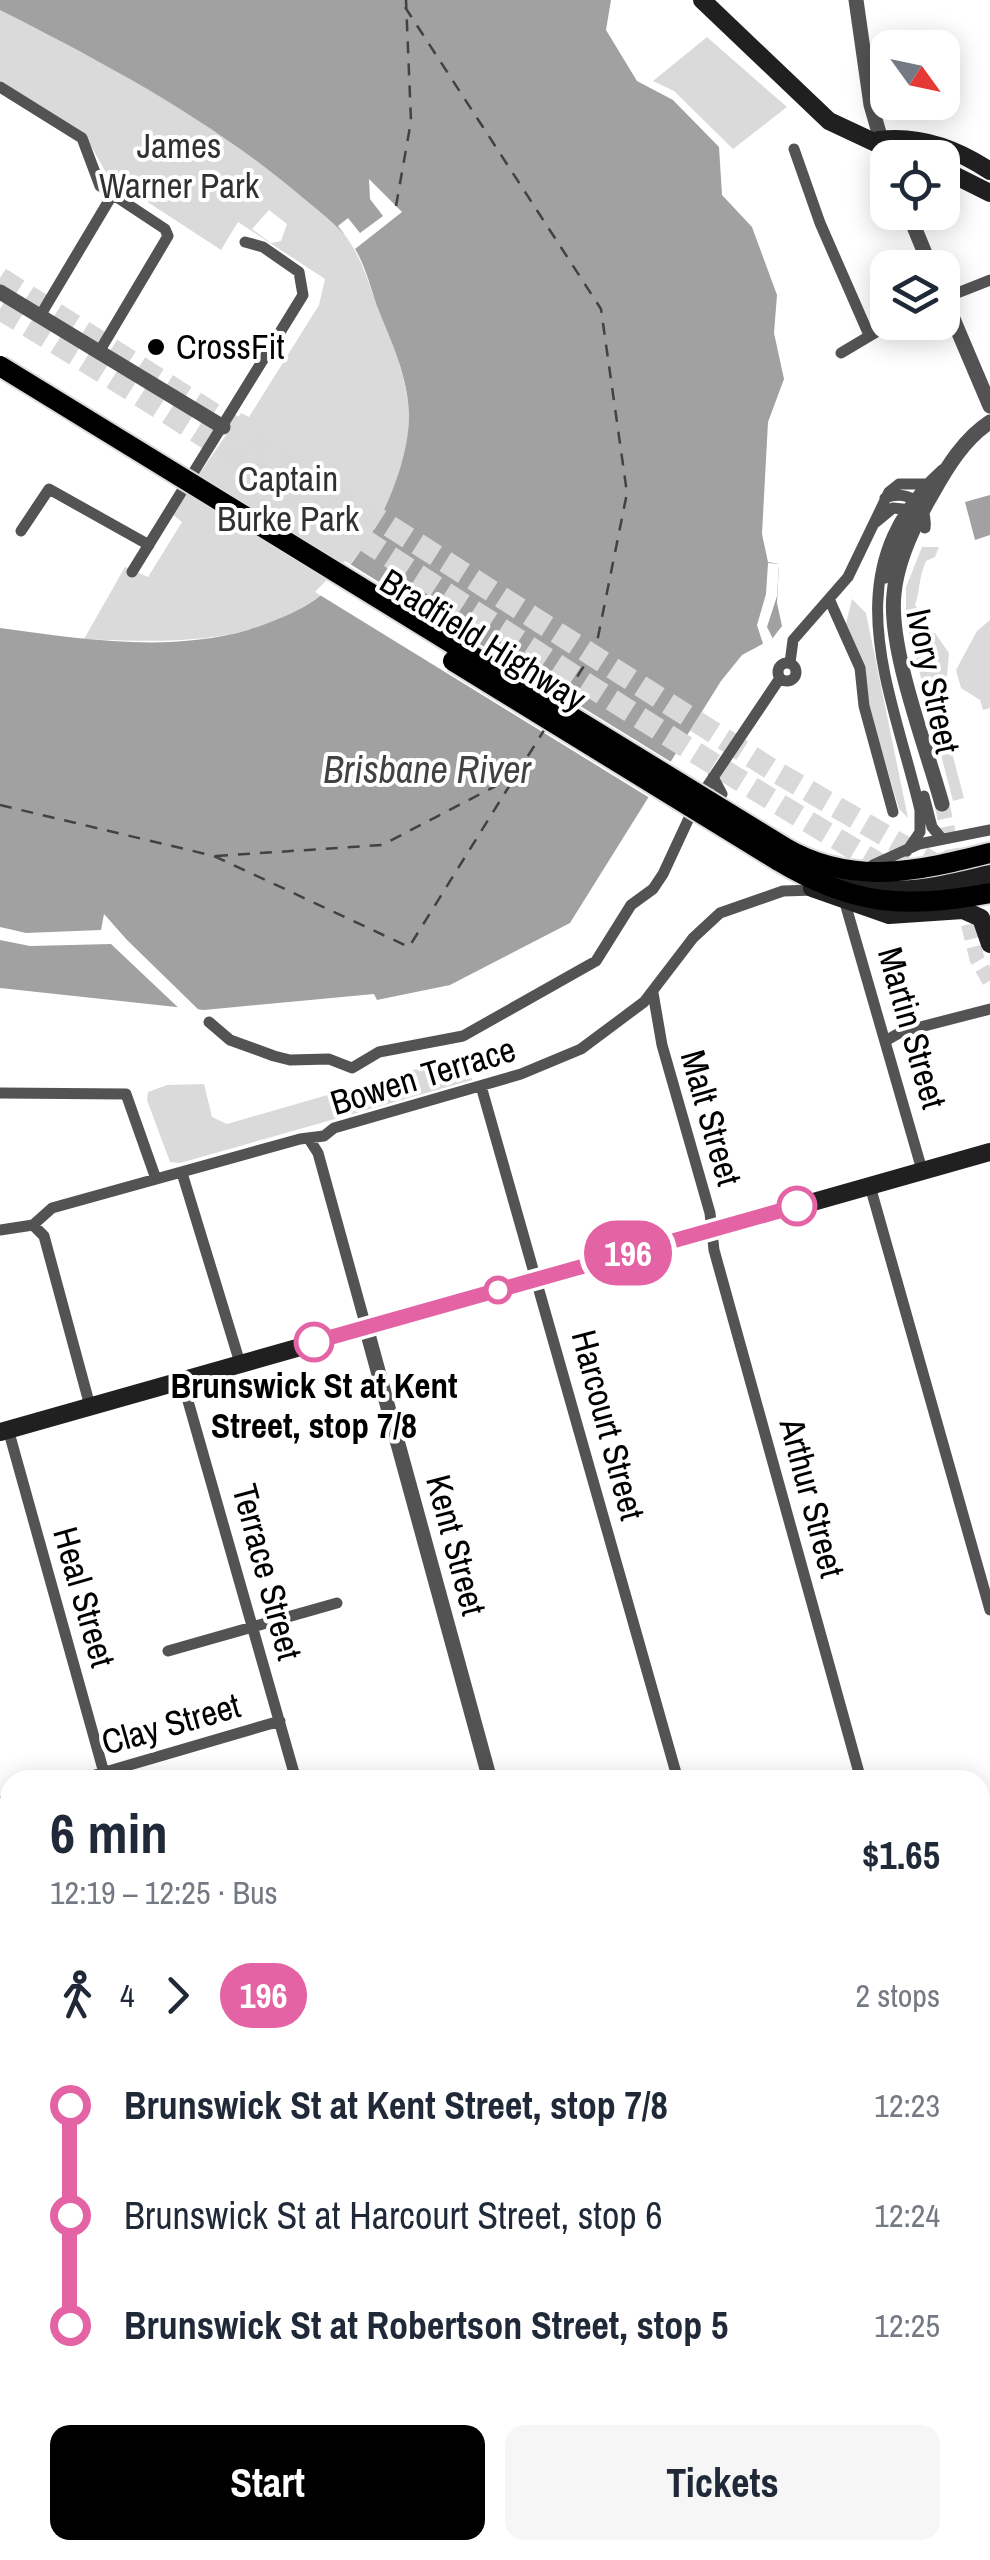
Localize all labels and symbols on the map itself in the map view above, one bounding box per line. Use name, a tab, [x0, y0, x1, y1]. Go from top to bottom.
north arrow	[870, 30, 960, 120]
park label: James Warner Park	[99, 122, 260, 209]
place label: CrossFit	[176, 323, 284, 370]
marker: CrossFit	[145, 336, 167, 358]
park label: Captain Burke Park	[217, 455, 360, 542]
street label: Bradfield Highway	[371, 558, 596, 722]
street label: Ivory Street	[895, 604, 972, 758]
water label: Brisbane River	[323, 744, 533, 795]
street label: Martin Street	[867, 942, 958, 1114]
street label: Bowen Terrace	[325, 1025, 521, 1126]
street label: Malt Street	[670, 1045, 753, 1191]
unlabelled marker	[778, 1187, 816, 1225]
line badge: 196	[570, 1220, 686, 1286]
unlabelled marker	[485, 1277, 511, 1303]
marker: Brunswick St at Kent Street, stop 7/8	[295, 1323, 333, 1361]
street label: Harcourt Street	[561, 1325, 656, 1525]
place label: Brunswick St at Kent Street, stop 7/8	[170, 1362, 458, 1449]
street label: Arthur Street	[768, 1412, 856, 1583]
street label: Kent Street	[415, 1469, 498, 1620]
street label: Terrace Street	[221, 1479, 314, 1665]
street label: Heal Street	[42, 1521, 127, 1672]
street label: Clay Street	[96, 1681, 246, 1766]

